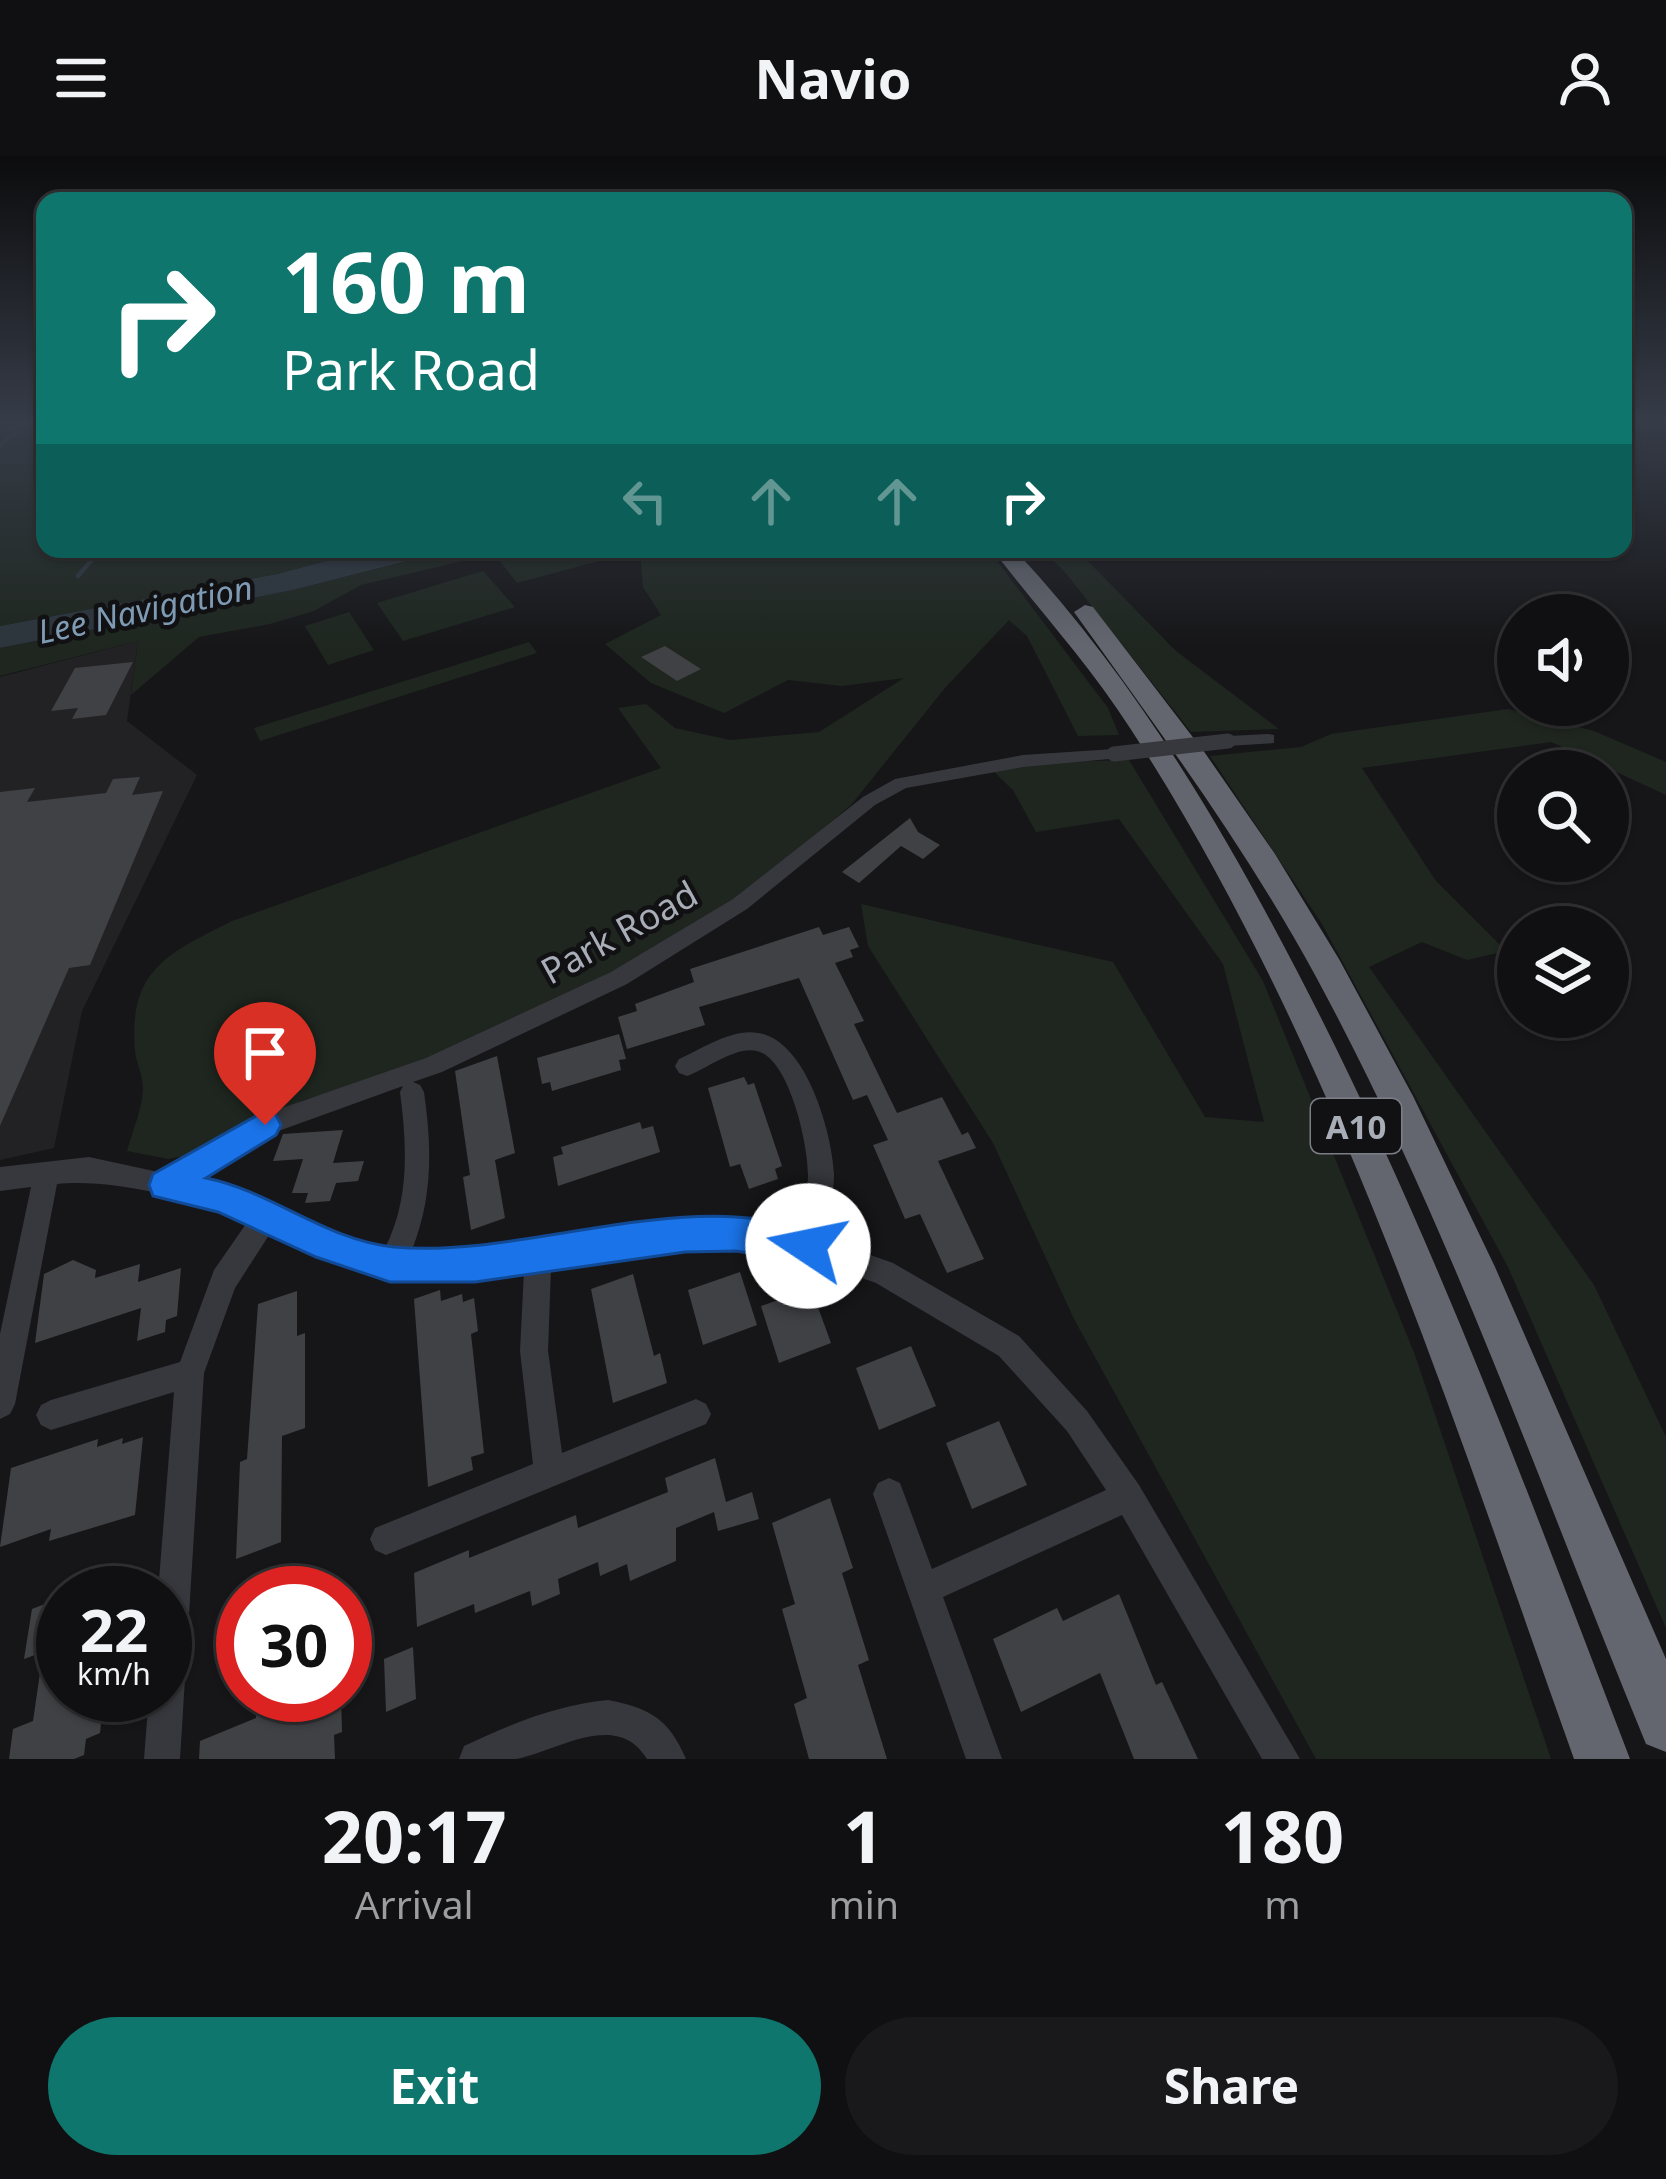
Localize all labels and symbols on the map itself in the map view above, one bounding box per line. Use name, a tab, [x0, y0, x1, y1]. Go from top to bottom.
water label: Lee Navigation	[34, 564, 256, 654]
street label: Park Road	[532, 869, 706, 995]
pin	[214, 1002, 316, 1125]
road number: A10	[1311, 1099, 1401, 1153]
position arrow	[745, 1183, 871, 1309]
speed limit sign: 30	[216, 1566, 372, 1722]

